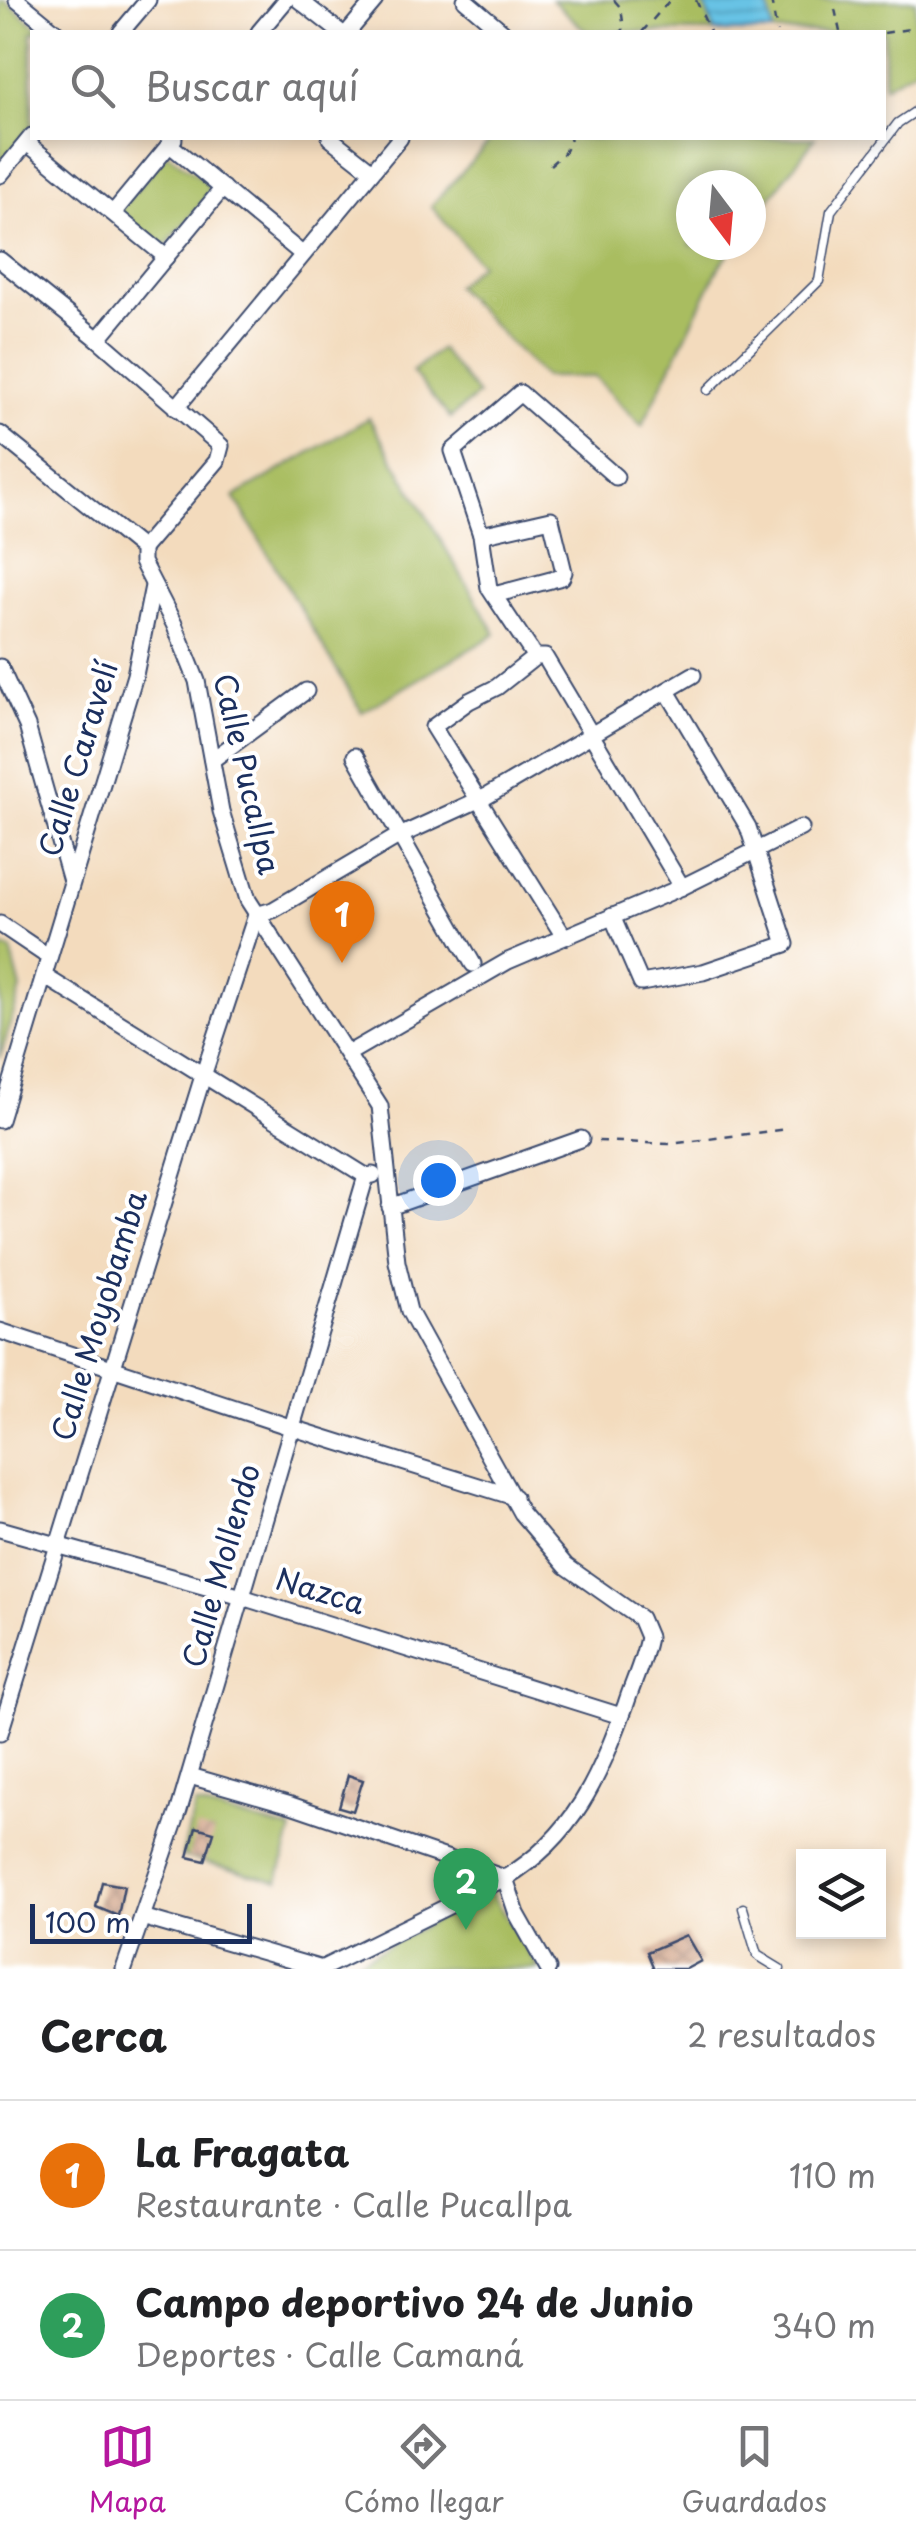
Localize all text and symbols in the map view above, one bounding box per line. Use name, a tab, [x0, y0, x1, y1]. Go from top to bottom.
search box	[30, 30, 886, 140]
text: Buscar aquí	[145, 57, 359, 114]
icon: search	[65, 58, 120, 113]
north arrow	[676, 170, 766, 260]
street label: Calle Caravelí	[25, 654, 128, 862]
street label: Calle Pucallpa	[203, 669, 294, 879]
pin: 1	[310, 880, 374, 963]
your location	[413, 1155, 464, 1206]
street label: Calle Moyobamba	[38, 1184, 157, 1446]
street label: Calle Mollendo	[169, 1458, 270, 1673]
street label: Nazca	[271, 1555, 371, 1625]
pin: 2	[434, 1848, 498, 1930]
map controls	[796, 1849, 886, 1939]
button: layers	[796, 1849, 886, 1939]
scale bar	[30, 1899, 252, 1944]
text: 100 m	[45, 1900, 131, 1943]
text: Cerca	[40, 2003, 167, 2066]
text: 2 resultados	[687, 2010, 876, 2058]
text: La Fragata	[135, 2123, 349, 2180]
text: 1	[65, 2151, 80, 2199]
text: 110 m	[789, 2151, 876, 2199]
text: Restaurante · Calle Pucallpa	[135, 2180, 572, 2228]
text: Campo deportivo 24 de Junio	[135, 2273, 693, 2330]
text: 2	[61, 2301, 84, 2349]
text: 340 m	[771, 2301, 876, 2349]
text: Deportes · Calle Camaná	[135, 2330, 523, 2378]
tab: Mapa	[89, 2419, 166, 2522]
tab: Cómo llegar	[344, 2419, 504, 2522]
tab: Guardados	[681, 2419, 827, 2522]

